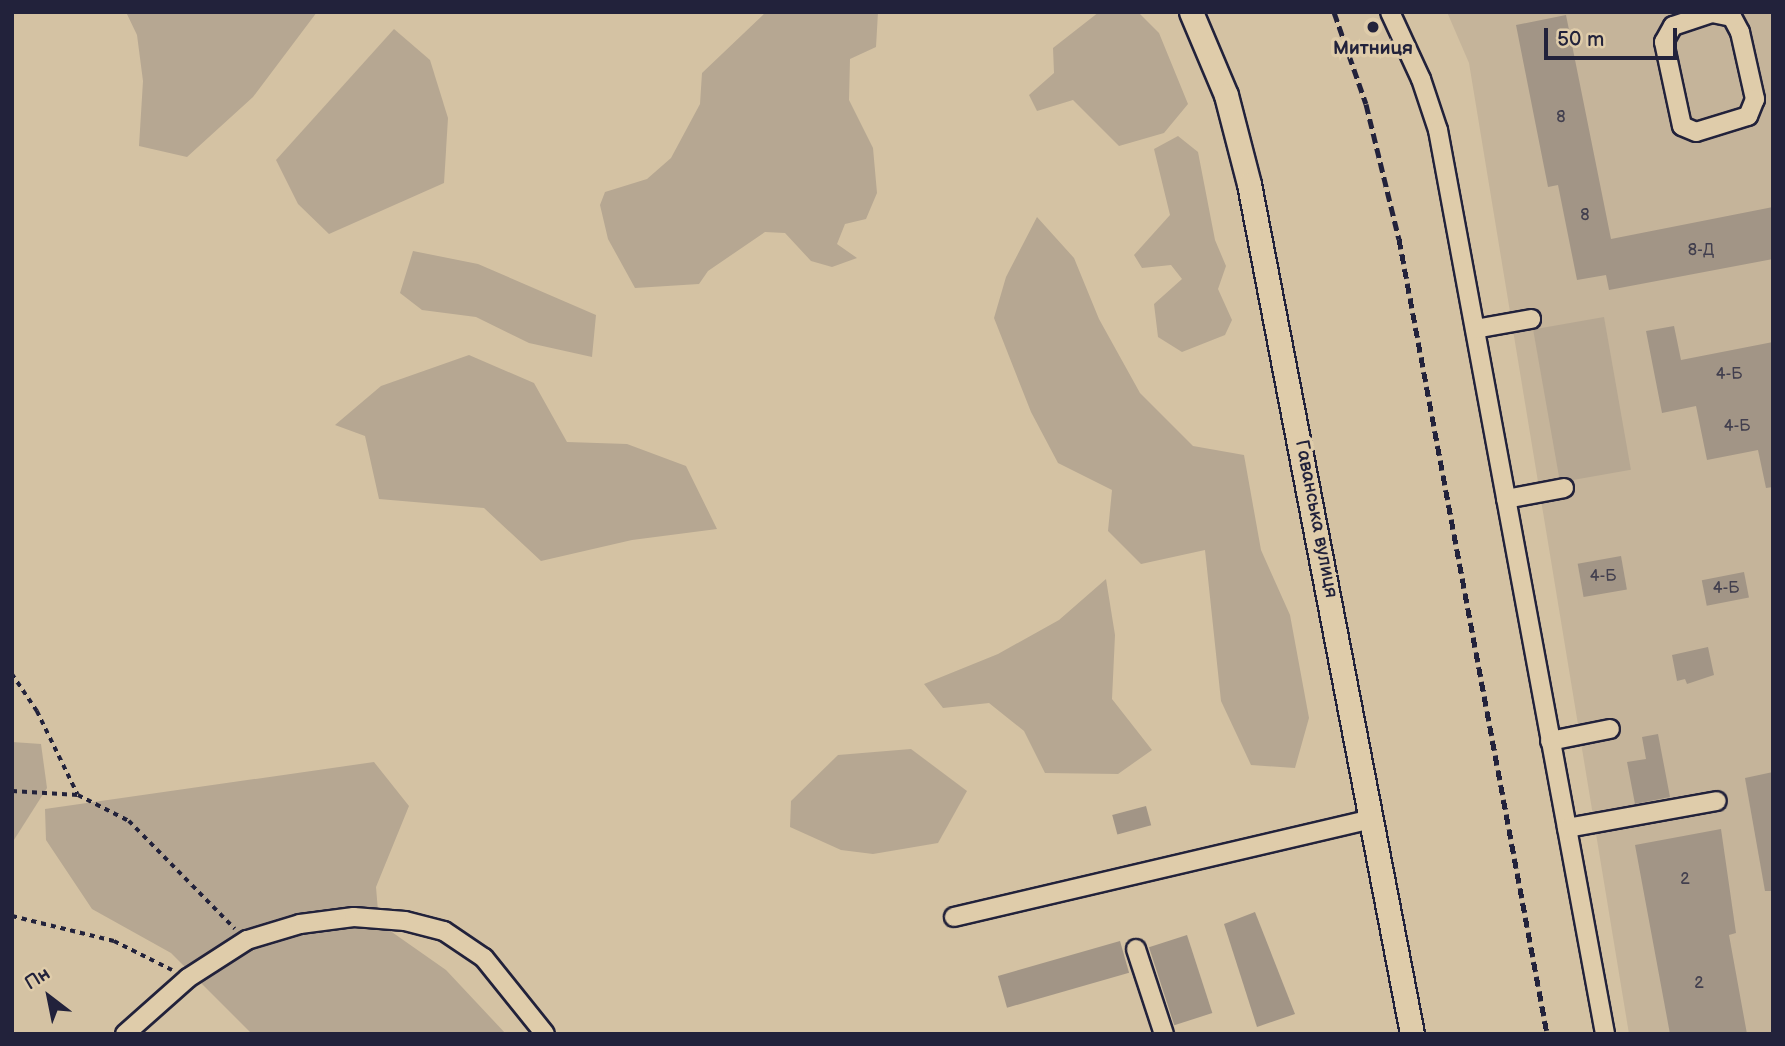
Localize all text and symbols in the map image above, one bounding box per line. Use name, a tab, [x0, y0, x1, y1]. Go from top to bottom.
scale bar	[1547, 14, 1680, 58]
marker: Митниця	[1365, 19, 1381, 35]
text: 50 m	[1557, 27, 1604, 52]
place label: Митниця	[1333, 38, 1413, 60]
house number: 8	[1556, 108, 1566, 128]
house number: 8	[1580, 206, 1590, 226]
house number: 8-Д	[1688, 241, 1714, 261]
house number: 4-Б	[1716, 365, 1742, 385]
house number: 4-Б	[1724, 417, 1750, 437]
street label: Гаванська вулиця	[1290, 438, 1342, 600]
house number: 4-Б	[1590, 567, 1616, 587]
house number: 4-Б	[1713, 579, 1739, 599]
house number: 2	[1680, 870, 1690, 890]
north arrow	[14, 962, 84, 1032]
text: Пн	[21, 962, 54, 995]
house number: 2	[1694, 974, 1704, 994]

